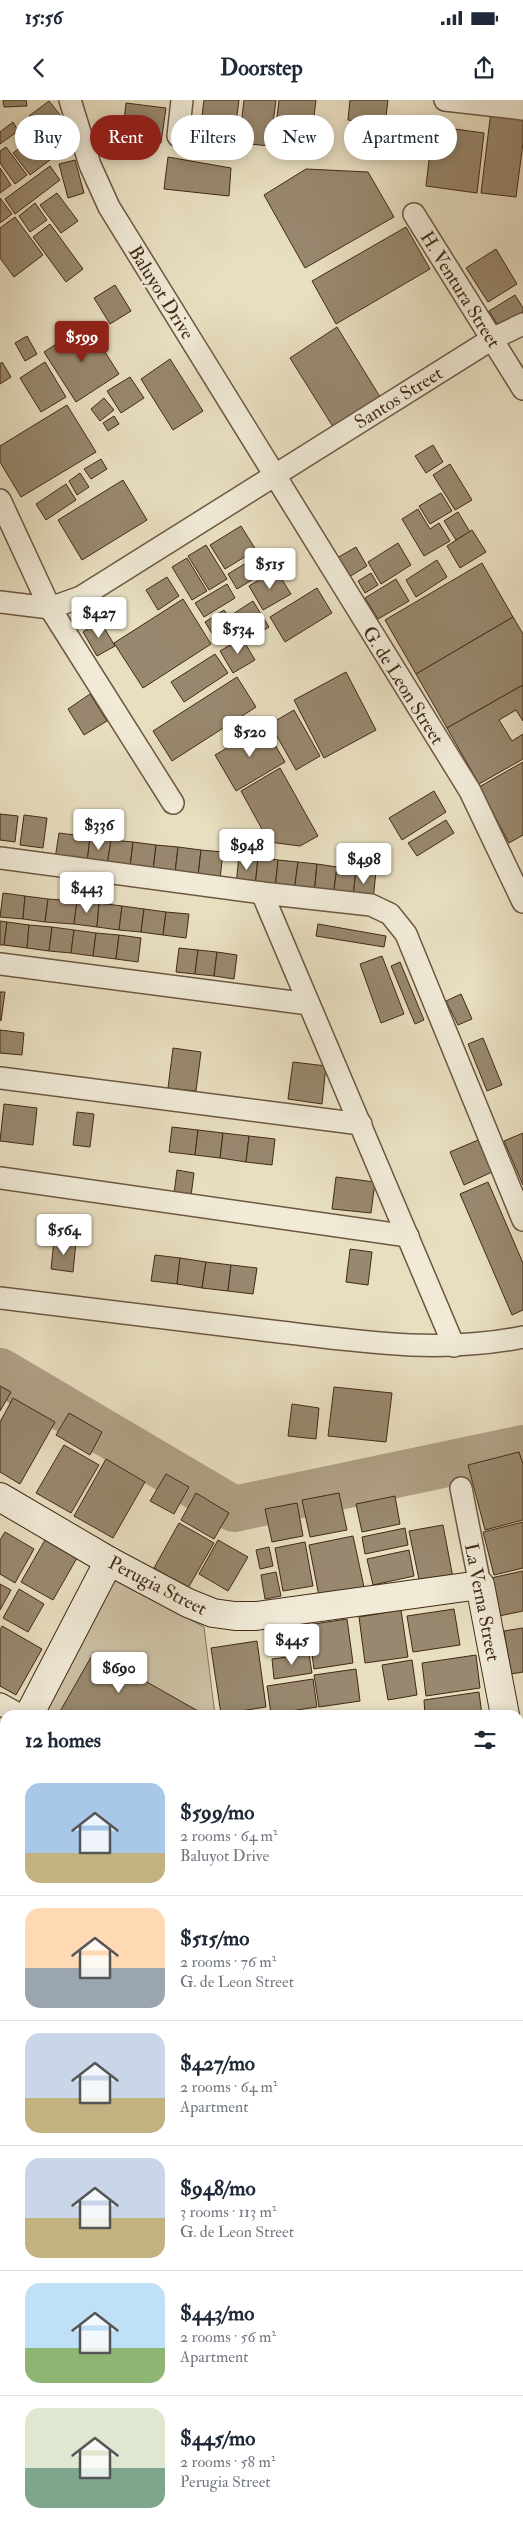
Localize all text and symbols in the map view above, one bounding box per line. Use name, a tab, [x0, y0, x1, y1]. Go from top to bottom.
text: 15:56	[25, 6, 63, 30]
icon: back	[25, 54, 53, 82]
text: Doorstep	[220, 54, 303, 82]
icon: share	[470, 54, 498, 82]
chip: Buy	[15, 115, 80, 160]
chip: Rent	[90, 115, 161, 160]
chip: Filters	[171, 115, 254, 160]
chip: New	[264, 115, 334, 160]
chip: Apartment	[344, 115, 457, 160]
street label: H. Ventura Street	[415, 227, 506, 352]
street label: Baluyot Drive	[123, 241, 199, 344]
pin: $599	[52, 320, 112, 363]
text: $599	[66, 327, 98, 347]
street label: Santos Street	[350, 361, 447, 434]
pin: $515	[240, 548, 300, 590]
text: $515	[256, 554, 284, 574]
pin: $427	[69, 596, 129, 639]
text: $427	[82, 603, 116, 623]
pin: $534	[208, 612, 268, 655]
text: $534	[223, 619, 253, 639]
street label: G. de Leon Street	[357, 622, 449, 749]
pin: $520	[220, 716, 280, 758]
text: $520	[234, 722, 266, 742]
pin: $336	[69, 808, 129, 851]
text: $336	[84, 815, 114, 835]
pin: $948	[217, 828, 277, 871]
text: $948	[230, 835, 264, 855]
pin: $498	[334, 842, 394, 885]
text: $498	[347, 849, 381, 869]
pin: $443	[57, 872, 117, 914]
text: $443	[71, 878, 103, 898]
pin: $564	[34, 1214, 94, 1256]
text: $564	[48, 1220, 80, 1240]
street label: La Verna Street	[459, 1541, 505, 1663]
street label: Perugia Street	[104, 1551, 211, 1621]
pin: $445	[262, 1624, 322, 1666]
text: $445	[275, 1630, 309, 1650]
pin: $690	[89, 1652, 149, 1694]
text: $690	[102, 1658, 136, 1678]
icon: filters	[471, 1726, 499, 1754]
text: 12 homes	[25, 1727, 101, 1754]
text: $599/mo	[180, 1799, 254, 1826]
icon: home	[65, 1803, 125, 1863]
text: 2 rooms · 64 m²	[180, 1826, 278, 1846]
text: Baluyot Drive	[180, 1846, 269, 1866]
text: $515/mo	[180, 1925, 249, 1952]
icon: home	[65, 1928, 125, 1988]
text: 2 rooms · 76 m²	[180, 1952, 276, 1972]
text: G. de Leon Street	[180, 1972, 294, 1992]
text: $427/mo	[180, 2050, 255, 2077]
icon: home	[65, 2053, 125, 2113]
text: 2 rooms · 64 m²	[180, 2077, 278, 2097]
text: Apartment	[180, 2097, 248, 2117]
text: $948/mo	[180, 2175, 256, 2202]
icon: home	[65, 2178, 125, 2238]
text: 3 rooms · 113 m²	[180, 2202, 276, 2222]
text: G. de Leon Street	[180, 2222, 294, 2242]
text: $443/mo	[180, 2300, 254, 2327]
icon: home	[65, 2303, 125, 2363]
text: 2 rooms · 56 m²	[180, 2327, 276, 2347]
text: Apartment	[180, 2347, 248, 2367]
text: $445/mo	[180, 2425, 255, 2452]
icon: home	[65, 2428, 125, 2488]
text: 2 rooms · 58 m²	[180, 2452, 275, 2472]
text: Perugia Street	[180, 2472, 271, 2492]

